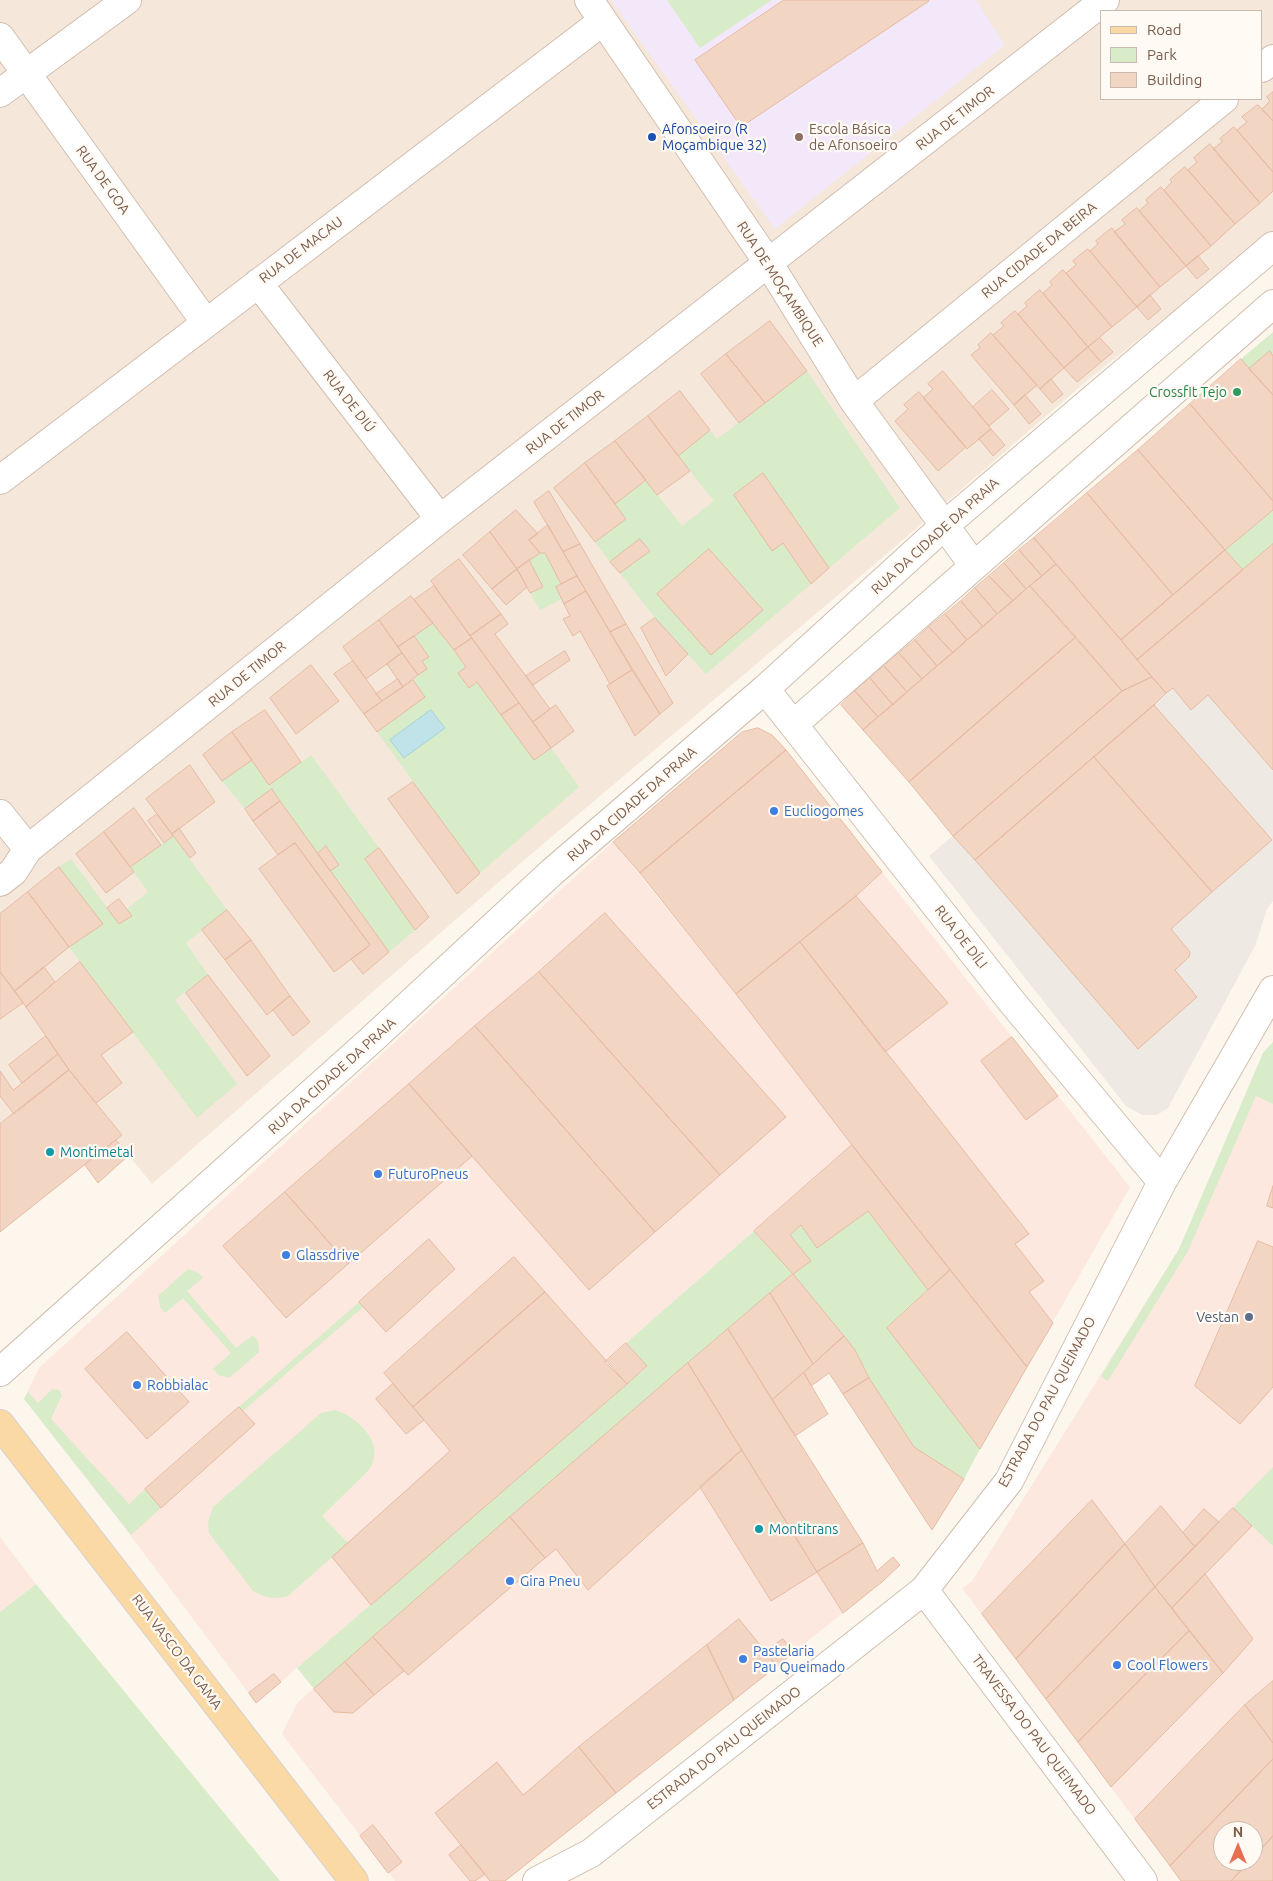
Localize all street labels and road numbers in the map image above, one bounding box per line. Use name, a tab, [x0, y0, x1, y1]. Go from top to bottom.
street label: RUA DE TIMOR	[913, 82, 997, 154]
street label: RUA DE GOA	[73, 142, 133, 218]
street label: RUA CIDADE DA BEIRA	[978, 198, 1100, 302]
street label: RUA DE MACAU	[256, 213, 346, 287]
street label: RUA DE MOÇAMBIQUE	[733, 218, 827, 350]
street label: RUA DE DIÚ	[319, 366, 379, 436]
street label: RUA DE TIMOR	[523, 386, 607, 458]
street label: RUA DA CIDADE DA PRAIA	[868, 474, 1002, 598]
street label: RUA DE TIMOR	[205, 638, 289, 710]
street label: RUA DA CIDADE DA PRAIA	[564, 743, 700, 865]
street label: RUA DE DÍLI	[931, 902, 991, 972]
street label: RUA DA CIDADE DA PRAIA	[265, 1014, 399, 1138]
street label: ESTRADA DO PAU QUEIMADO	[995, 1314, 1099, 1490]
street label: RUA VASCO DA GAMA	[128, 1591, 226, 1713]
street label: TRAVESSA DO PAU QUEIMADO	[968, 1651, 1100, 1819]
street label: ESTRADA DO PAU QUEIMADO	[644, 1683, 804, 1813]

